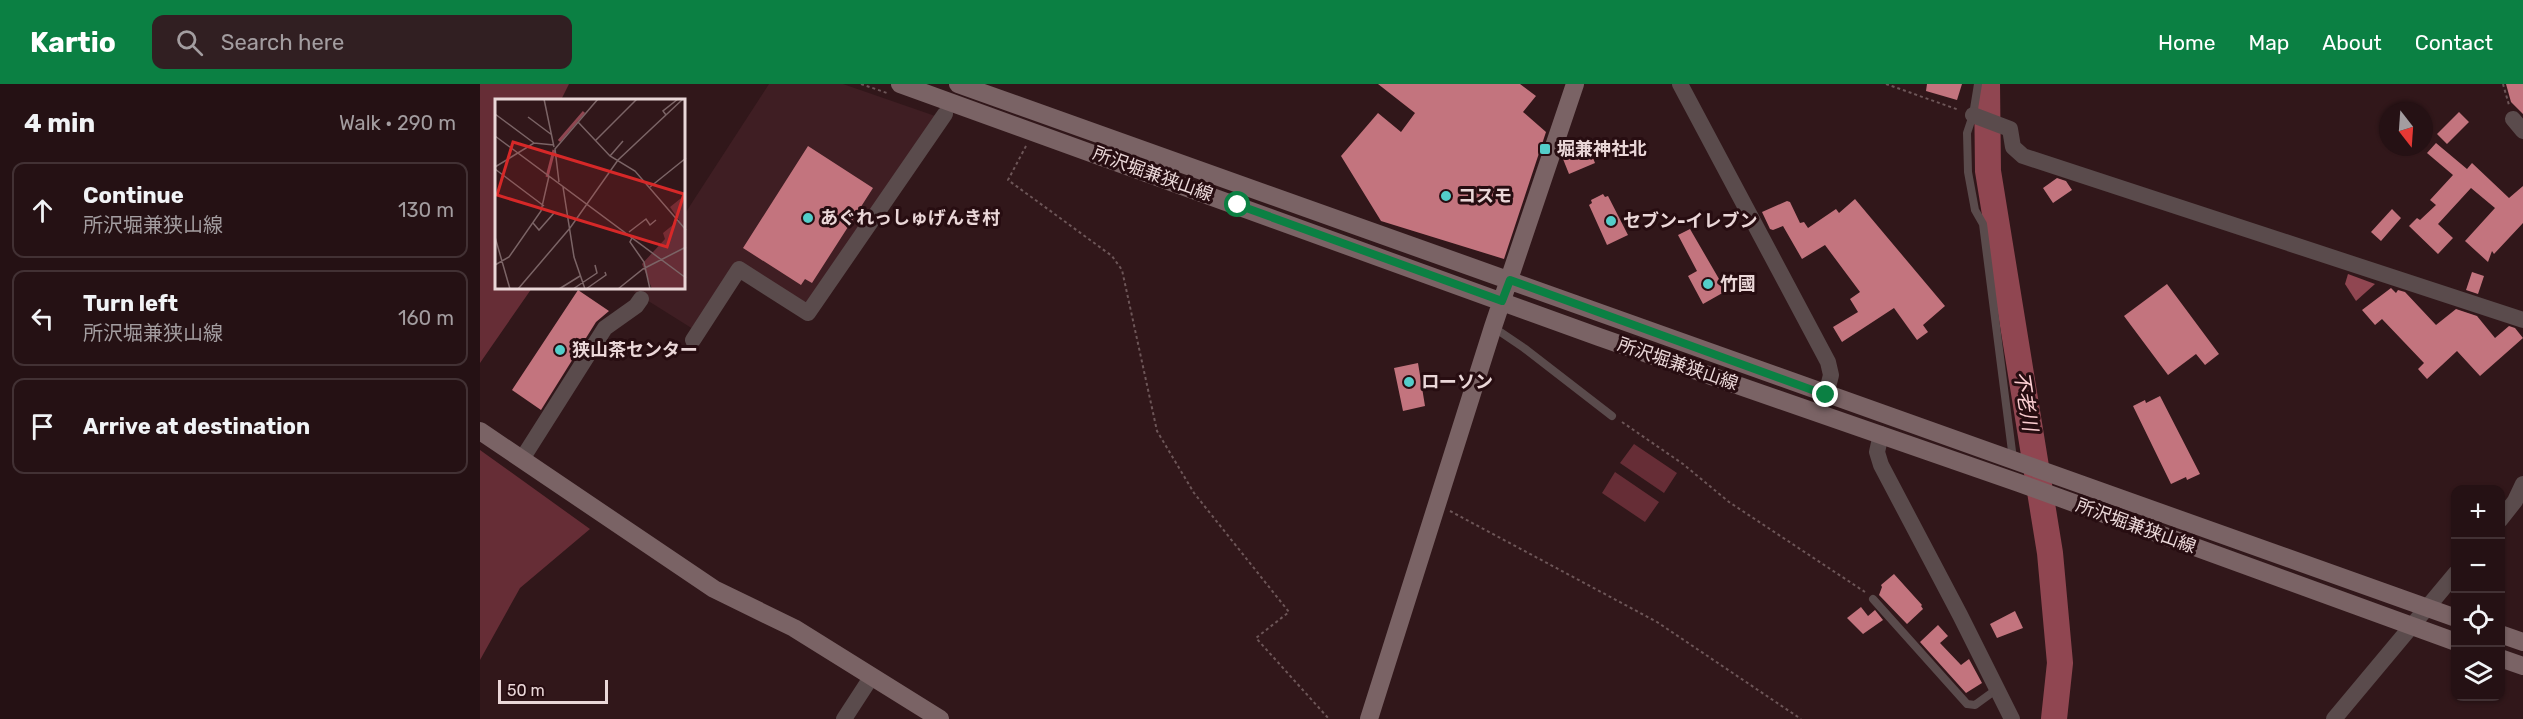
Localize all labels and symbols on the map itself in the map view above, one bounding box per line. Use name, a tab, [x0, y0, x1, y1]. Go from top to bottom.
inset map	[495, 99, 686, 290]
north arrow	[2379, 102, 2433, 156]
place label: 堀兼神社北	[1557, 138, 1647, 160]
street label: 所沢堀兼狭山線	[1090, 142, 1216, 206]
marker: 堀兼神社北	[1538, 142, 1552, 156]
place label: コスモ	[1458, 185, 1512, 207]
marker: コスモ	[1439, 189, 1453, 203]
route start	[1224, 191, 1250, 217]
place label: あぐれっしゅげんき村	[820, 207, 1000, 229]
place label: セブン-イレブン	[1623, 210, 1758, 232]
marker: あぐれっしゅげんき村	[801, 211, 815, 225]
marker: セブン-イレブン	[1604, 214, 1618, 228]
place label: 竹國	[1720, 273, 1756, 295]
marker: 竹國	[1701, 277, 1715, 291]
street label: 所沢堀兼狭山線	[1615, 333, 1741, 395]
place label: 狭山茶センター	[572, 339, 698, 361]
marker: 狭山茶センター	[553, 343, 567, 357]
water label: 不老川	[2009, 369, 2043, 434]
place label: ローソン	[1421, 371, 1493, 393]
marker: ローソン	[1402, 375, 1416, 389]
route end	[1812, 381, 1838, 407]
street label: 所沢堀兼狭山線	[2073, 494, 2199, 558]
scale bar	[498, 677, 608, 704]

